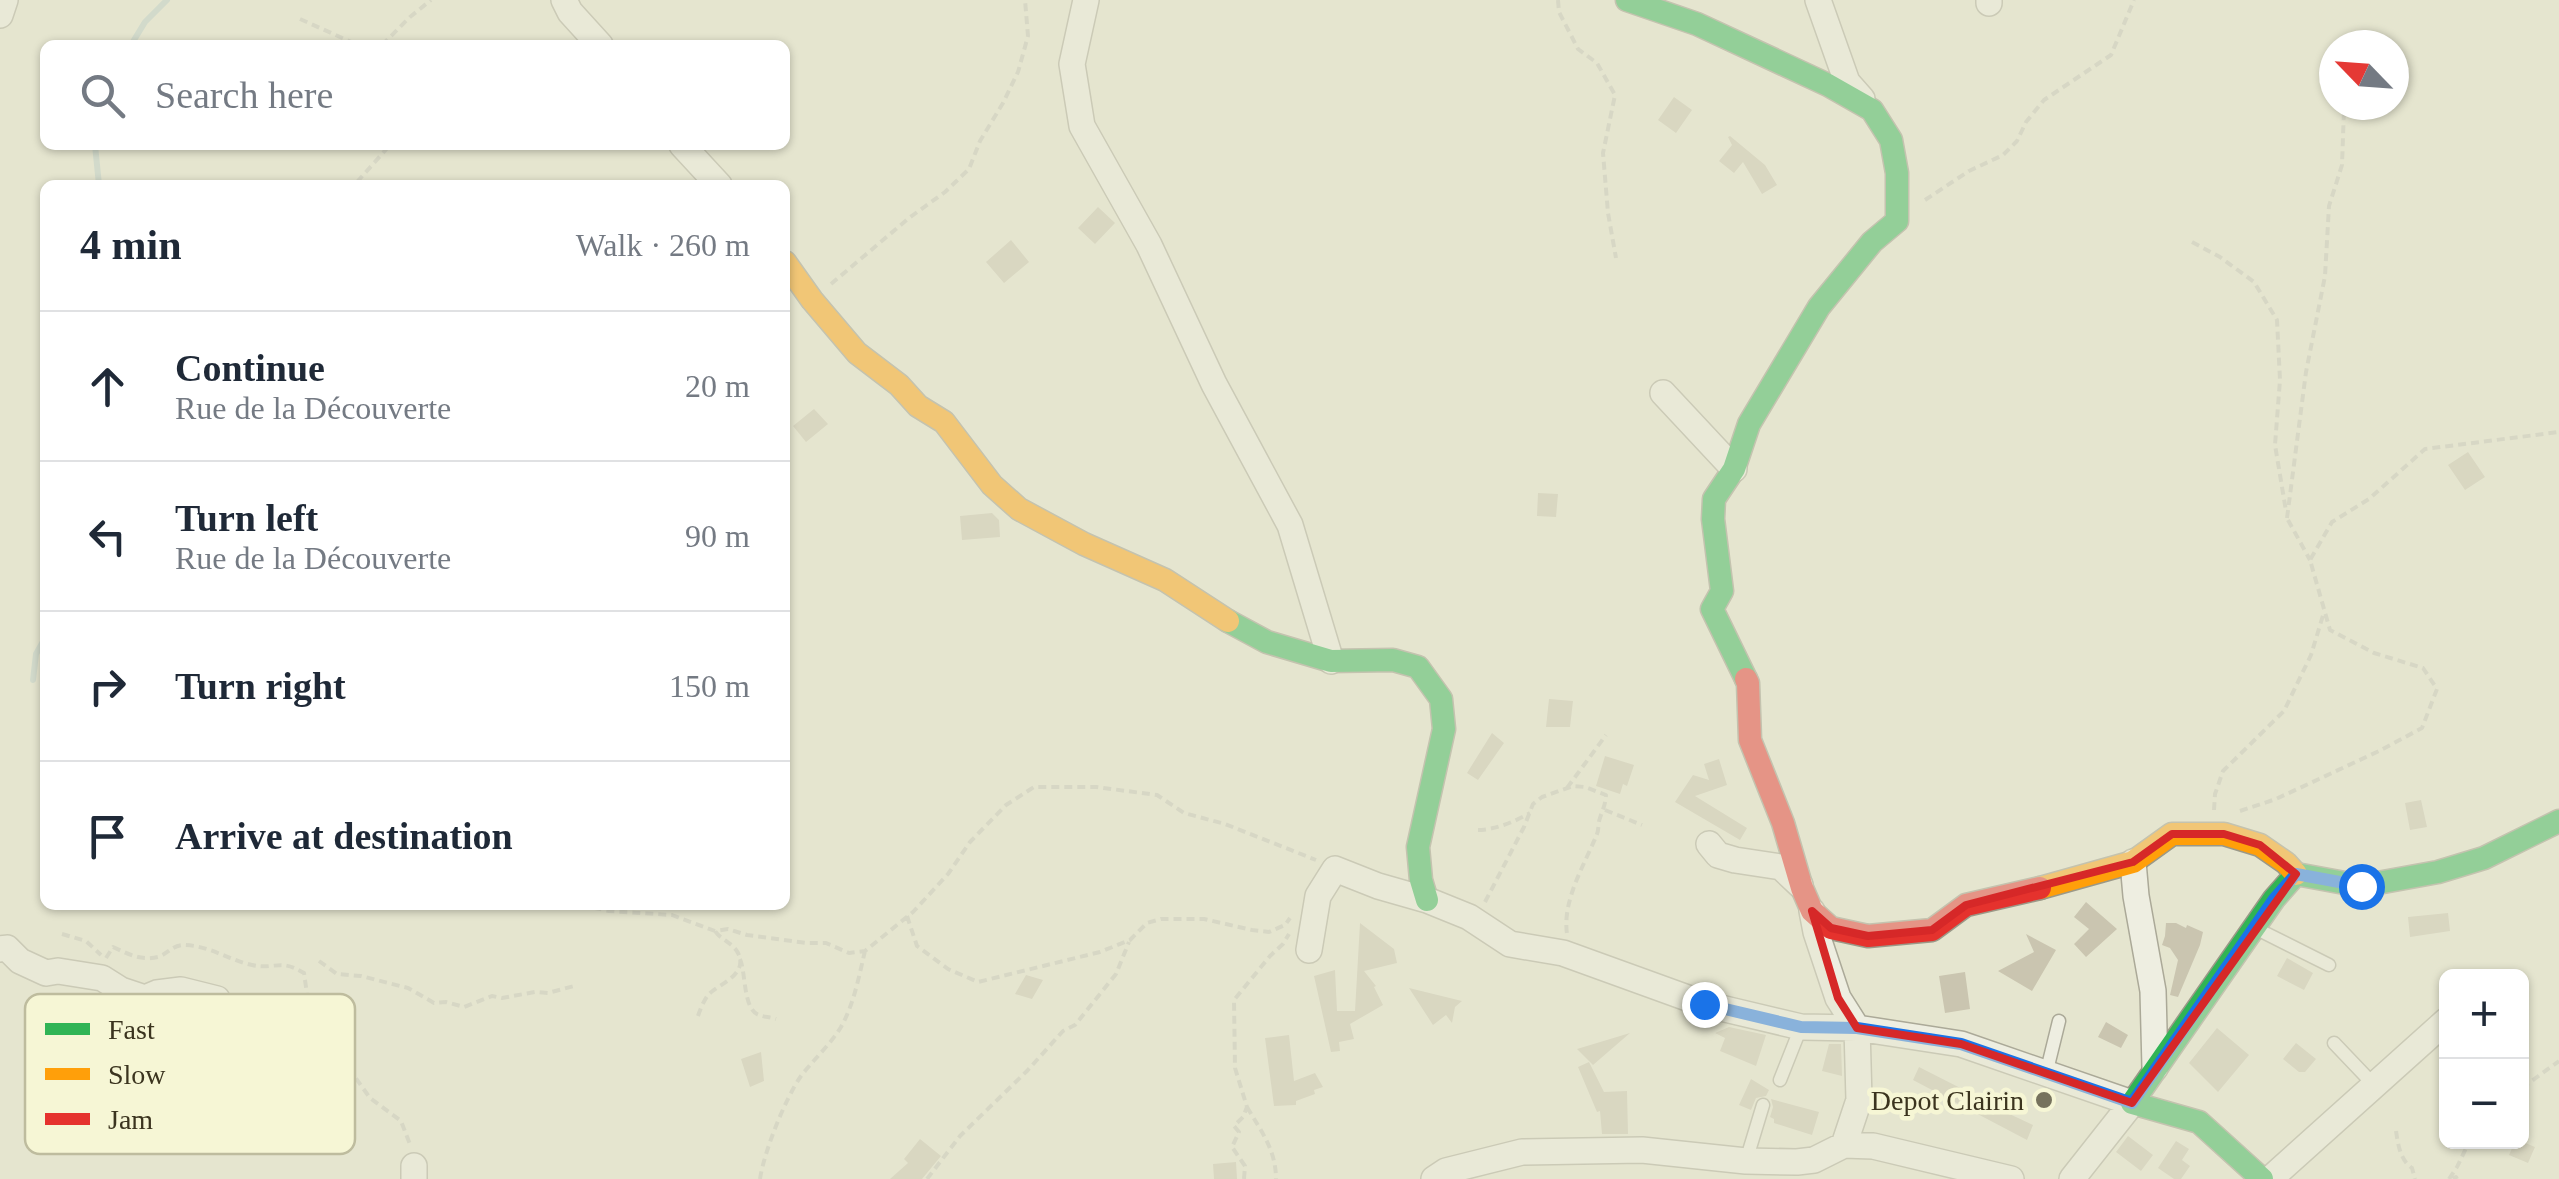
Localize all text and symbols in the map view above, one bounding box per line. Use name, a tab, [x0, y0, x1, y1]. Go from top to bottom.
north arrow	[2319, 30, 2409, 120]
search box	[40, 40, 790, 150]
icon: search	[75, 68, 130, 123]
text: Search here	[155, 74, 333, 116]
text: 4 min	[80, 222, 182, 268]
text: Walk · 260 m	[576, 227, 750, 263]
text: Continue	[175, 347, 325, 389]
icon: ahead	[80, 359, 135, 414]
text: 20 m	[685, 368, 750, 404]
text: Rue de la Découverte	[175, 390, 451, 426]
text: Turn left	[175, 497, 318, 539]
icon: left	[80, 509, 135, 564]
text: 90 m	[685, 518, 750, 554]
text: Rue de la Découverte	[175, 540, 451, 576]
icon: right	[80, 659, 135, 714]
text: Turn right	[175, 665, 346, 707]
text: 150 m	[669, 668, 750, 704]
icon: arrive	[80, 809, 135, 864]
text: Arrive at destination	[175, 815, 513, 857]
route start	[2339, 864, 2385, 910]
map controls	[2439, 969, 2529, 1149]
button: +	[2439, 969, 2529, 1059]
route end	[1682, 982, 1728, 1028]
legend	[25, 994, 355, 1154]
text: Fast	[108, 1014, 155, 1045]
text: Slow	[108, 1059, 166, 1090]
button: −	[2439, 1059, 2529, 1149]
place label: Depot Clairin	[1871, 1085, 2024, 1116]
marker: Depot Clairin	[2033, 1089, 2055, 1111]
text: Jam	[108, 1104, 153, 1135]

